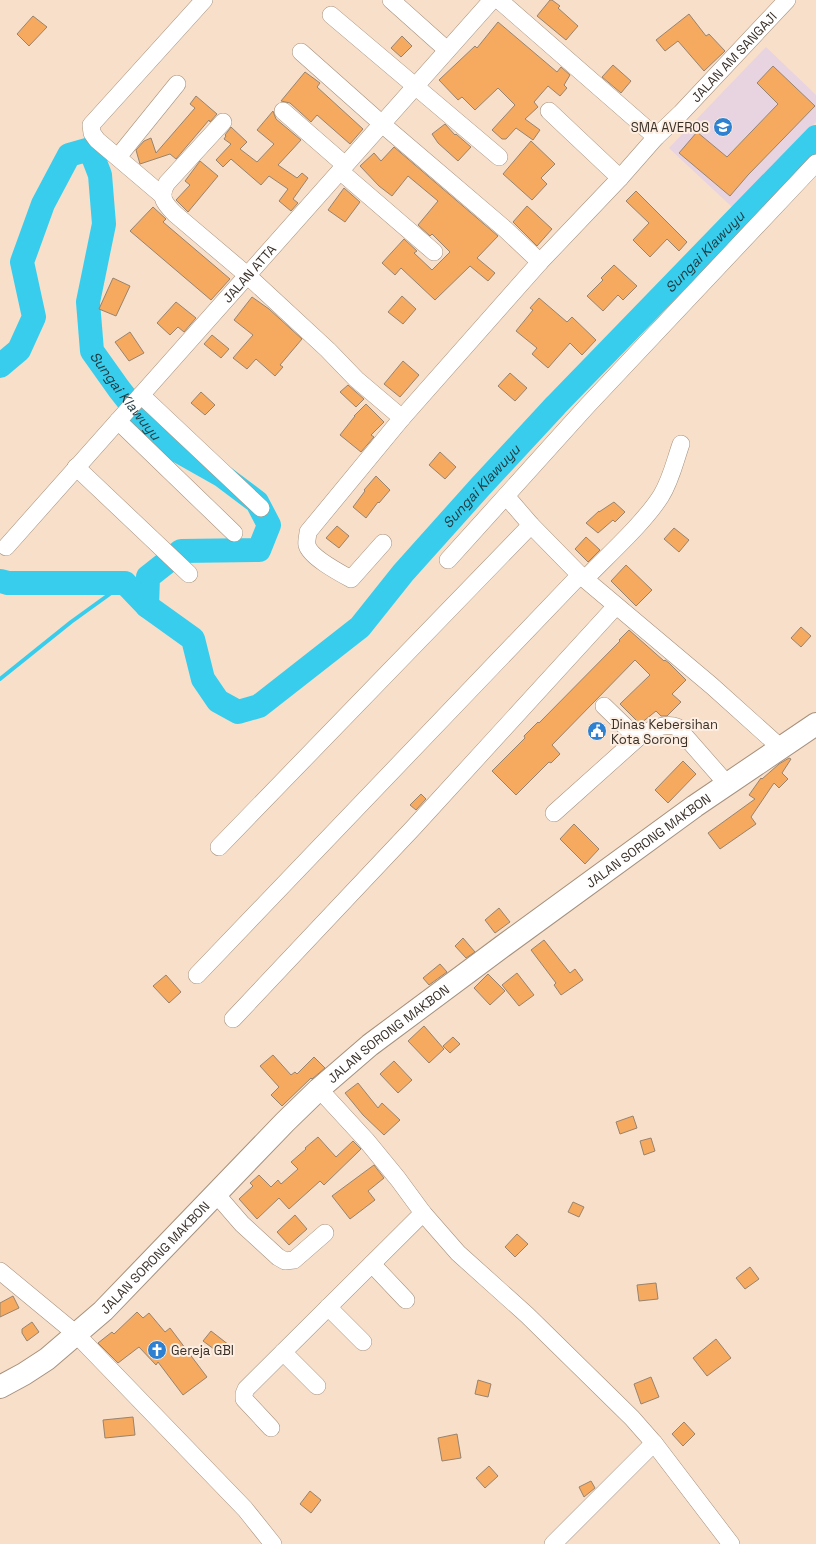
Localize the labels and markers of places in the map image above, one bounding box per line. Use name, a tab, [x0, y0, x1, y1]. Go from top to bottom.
school or university icon: SMA AVEROS	[712, 116, 734, 138]
place label: SMA AVEROS	[631, 119, 709, 136]
place label: Dinas Kebersihan Kota Sorong	[611, 716, 718, 748]
public building icon: Dinas Kebersihan Kota Sorong	[586, 720, 608, 742]
church icon: Gereja GBI	[146, 1339, 168, 1361]
place label: Gereja GBI	[171, 1342, 234, 1359]

